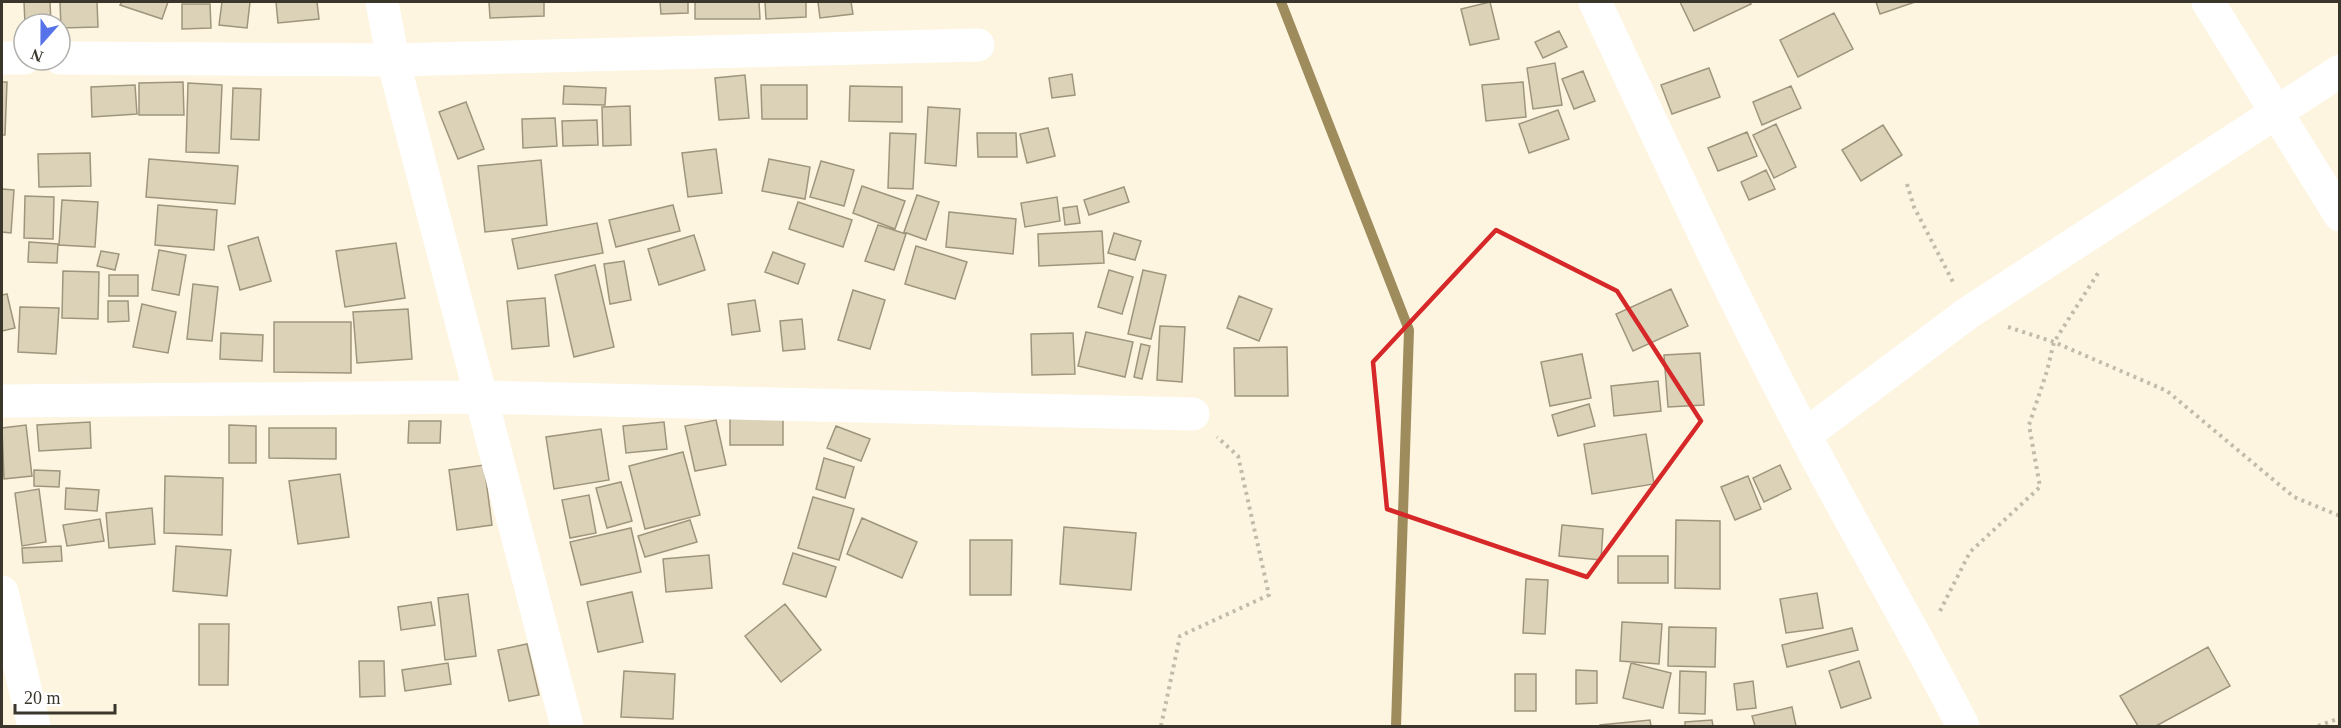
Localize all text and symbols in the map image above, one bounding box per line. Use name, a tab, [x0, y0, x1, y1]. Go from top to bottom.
north arrow	[12, 12, 72, 72]
text: N	[28, 45, 45, 66]
scale bar	[15, 677, 116, 715]
text: 20 m	[24, 688, 61, 708]

